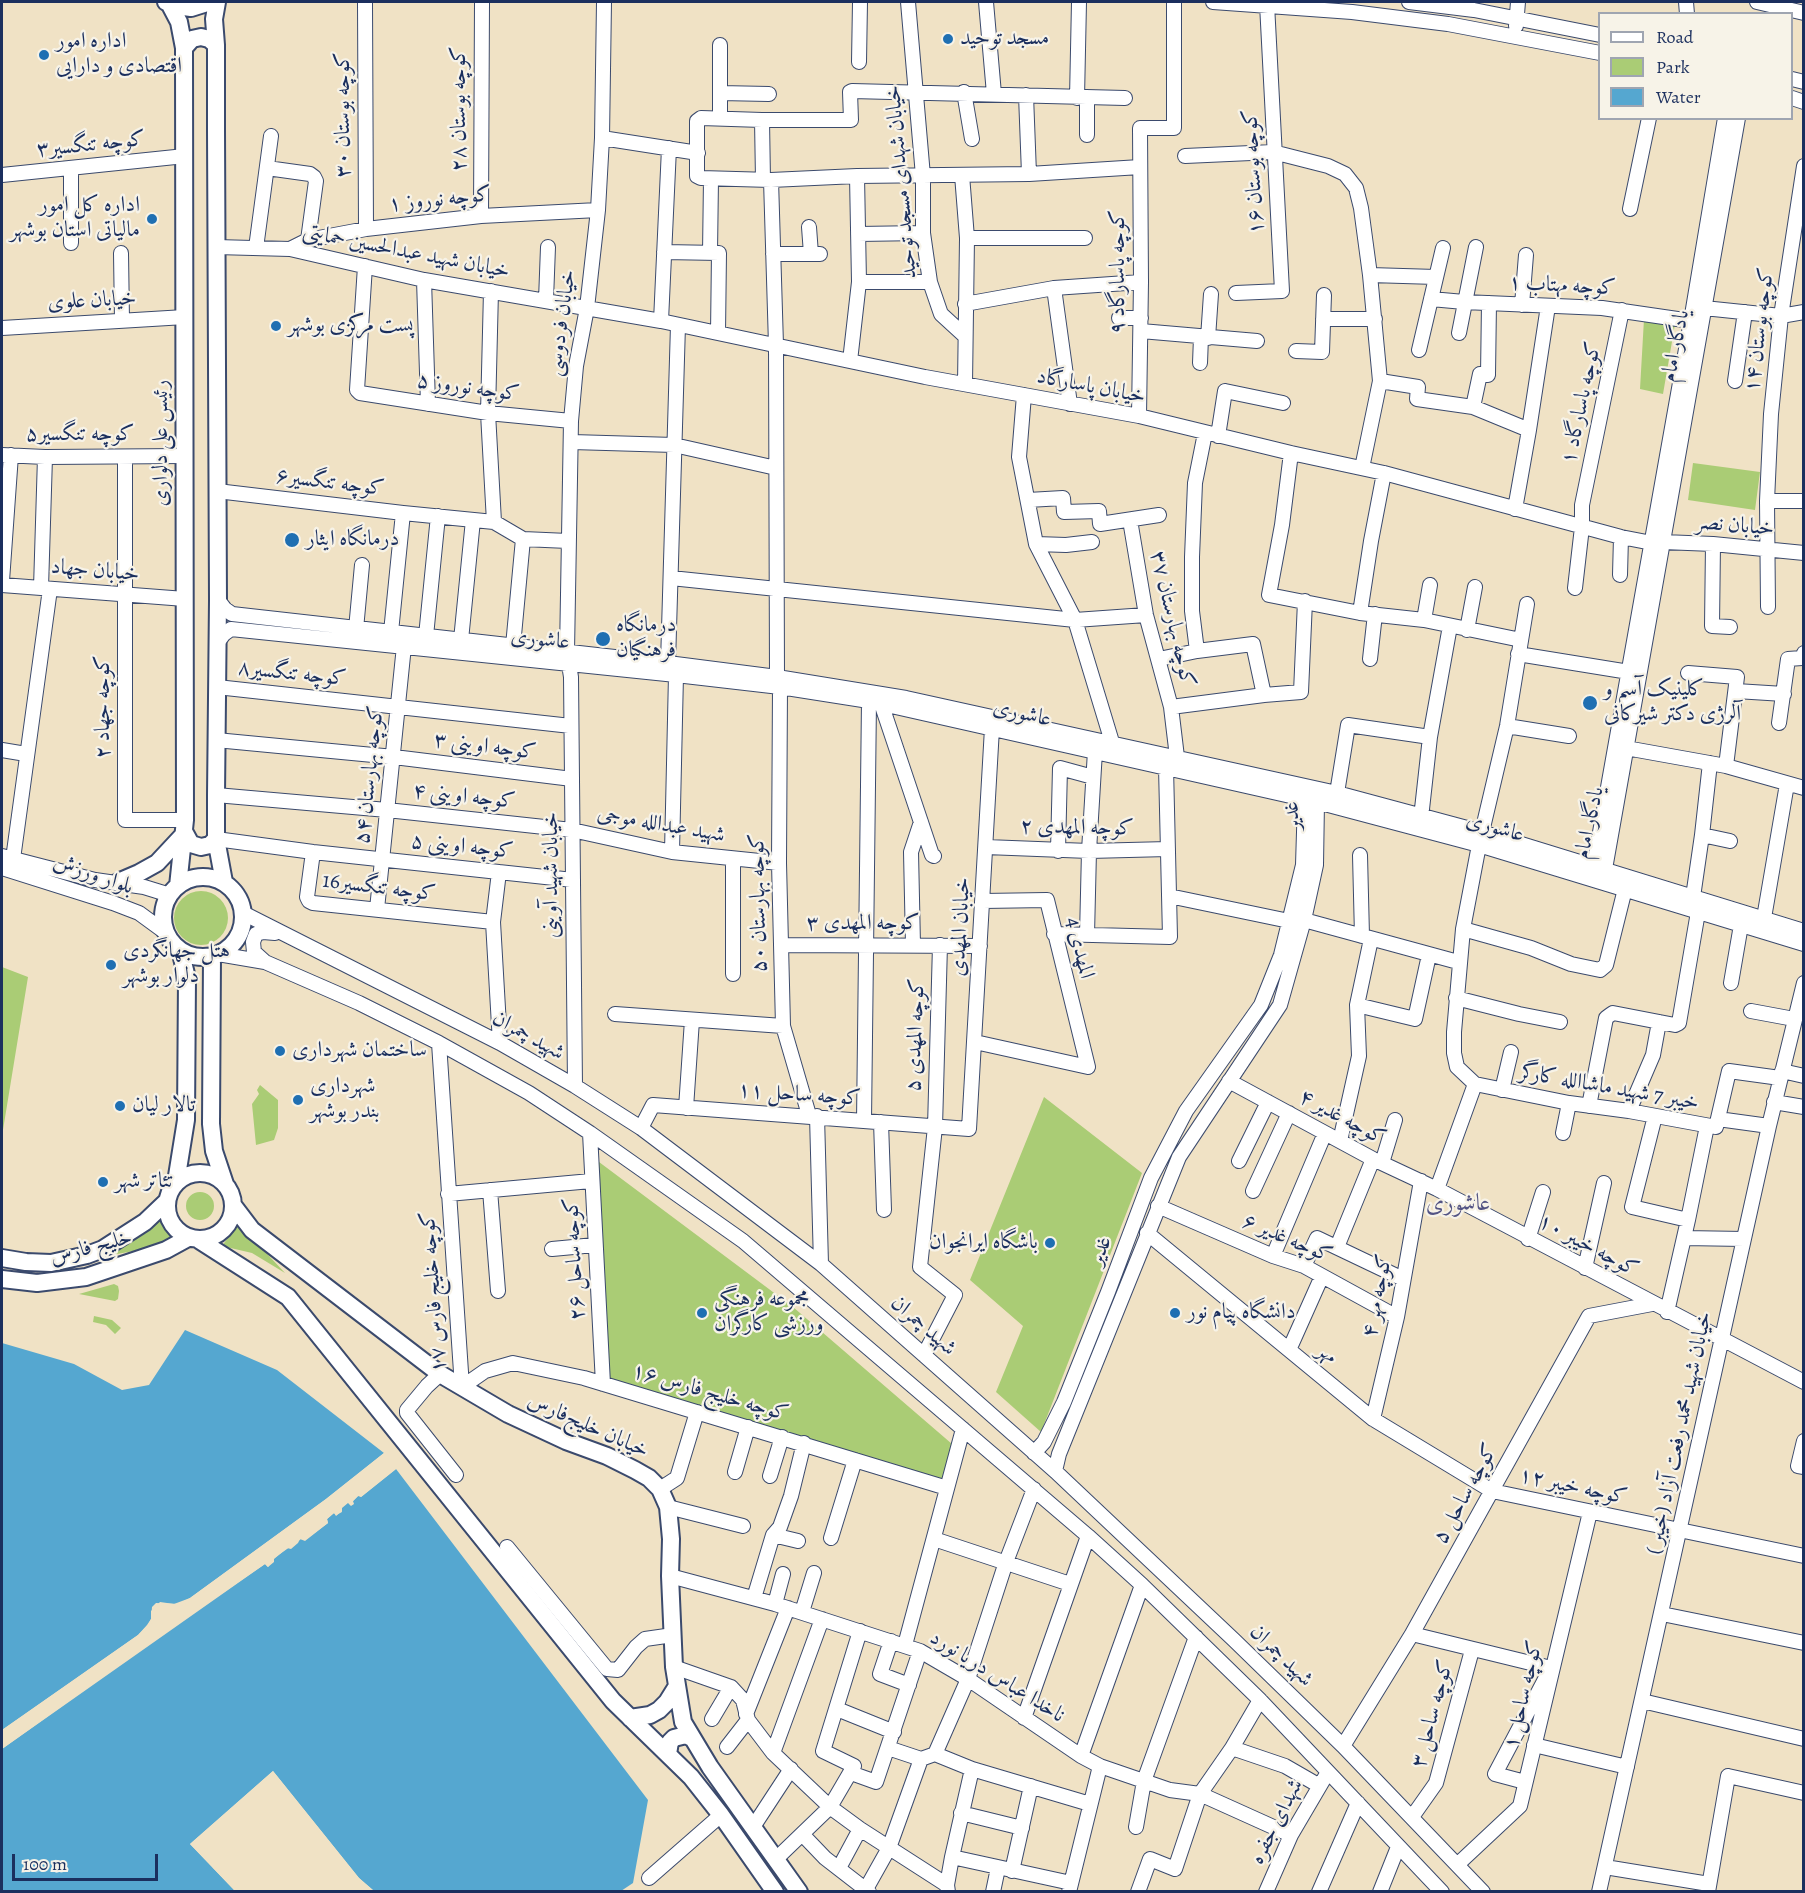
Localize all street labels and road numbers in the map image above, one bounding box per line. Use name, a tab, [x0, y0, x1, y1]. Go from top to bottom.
street label: کوچه بوستان ۲۸	[447, 46, 473, 172]
street label: کوچه بوستان ۳۰	[331, 52, 357, 178]
street label: خیابان شهدای مسجد توحید	[880, 84, 924, 280]
street label: کوچه بوستان ۱۶	[1238, 109, 1270, 235]
street label: کوچه تنگسیر۳	[35, 126, 147, 164]
street label: کوچه نوروز ۱	[387, 181, 493, 219]
street label: کوچه پاسارگاد ۹	[1106, 210, 1132, 334]
street label: خیابان شهید عبدالحسین حمایتی	[300, 219, 512, 285]
street label: کوچه بوستان ۱۴	[1739, 266, 1781, 394]
street label: خیابان فردوسی	[541, 268, 583, 378]
street label: کوچه مهتاب ۱	[1508, 270, 1616, 302]
street label: خیابان علوی	[47, 285, 137, 317]
street label: یادگار امام	[1656, 308, 1696, 384]
street label: کوچه پاسارگاد ۱	[1556, 339, 1608, 467]
street label: خیابان پاسارگاد	[1034, 364, 1148, 410]
street label: کوچه نوروز ۵	[415, 368, 521, 408]
street label: رئیس علی دلواری	[149, 380, 175, 506]
street label: کوچه تنگسیر۵	[25, 422, 135, 448]
street label: کوچه تنگسیر۶	[274, 463, 386, 503]
street label: خیابان نصر	[1695, 509, 1775, 543]
street label: کوچه بهارستان ۳۷	[1143, 548, 1201, 690]
street label: خیابان جهاد	[50, 554, 140, 588]
street label: عاشوری	[509, 624, 571, 656]
street label: کوچه جهاد ۲	[91, 655, 117, 759]
street label: کوچه تنگسیر۸	[236, 655, 348, 693]
street label: عاشوری	[990, 694, 1054, 734]
street label: کوچه بهارستان ۵۴	[350, 704, 390, 846]
street label: کوچه اوینی ۳	[432, 728, 538, 766]
street label: کوچه اوینی ۴	[411, 778, 517, 816]
street label: یادگار امام	[1569, 784, 1611, 862]
street label: غدیر	[1278, 800, 1308, 832]
street label: شهید عبدالله موجی	[595, 801, 727, 849]
street label: عاشوری	[1463, 807, 1527, 849]
street label: خیابان شهید آوینی	[539, 812, 565, 938]
street label: کوچه المهدی ۲	[1020, 814, 1134, 842]
street label: کوچه اوینی ۵	[409, 828, 515, 866]
street label: کوچه بهارستان ۵۰	[745, 833, 773, 973]
street label: بلوار ورزش	[50, 849, 136, 901]
street label: کوچه تنگسیر16	[321, 868, 437, 908]
street label: خیابان المهدی	[945, 877, 977, 977]
street label: کوچه المهدی ۳	[806, 911, 920, 937]
street label: المهدی 4	[1059, 914, 1099, 982]
street label: کوچه المهدی ۵	[901, 978, 931, 1092]
street label: شهید چمران	[487, 1005, 569, 1067]
street label: خیبر 7 شهید ماشاالله کارگر	[1517, 1059, 1701, 1117]
street label: کوچه ساحل ۱۱	[737, 1078, 861, 1112]
street label: کوچه غدیر ۴	[1294, 1084, 1390, 1152]
street label: کوچه ساحل ۲۶	[559, 1197, 591, 1321]
street label: کوچه غدیر ۶	[1238, 1208, 1336, 1270]
street label: کوچه خیبر ۱۰	[1533, 1209, 1643, 1283]
street label: کوچه خلیج فارس ۱۷	[415, 1210, 453, 1374]
street label: خلیج فارس	[47, 1224, 135, 1272]
street label: غدیر	[1083, 1233, 1119, 1269]
street label: کوچه مهر ۴	[1357, 1252, 1399, 1340]
street label: شهید چمران	[885, 1290, 961, 1362]
street label: ( خیبر) خیابان شهید محمد رفعت آزاد	[1641, 1309, 1719, 1557]
street label: مهر	[1311, 1338, 1343, 1370]
street label: کوچه خلیج فارس ۱۶	[629, 1358, 791, 1428]
street label: خیابان خلیج‌فارس	[523, 1387, 653, 1465]
street label: کوچه ساحل ۵	[1428, 1439, 1504, 1549]
street label: کوچه خیبر ۱۲	[1516, 1463, 1630, 1511]
street label: شهید چمران	[1244, 1619, 1318, 1693]
street label: ناخدا عباس دریا نورد	[924, 1625, 1070, 1729]
street label: کوچه ساحل ۱	[1499, 1638, 1549, 1752]
street label: کوچه ساحل ۳	[1406, 1657, 1460, 1771]
street label: شهدای جفره	[1244, 1775, 1310, 1869]

